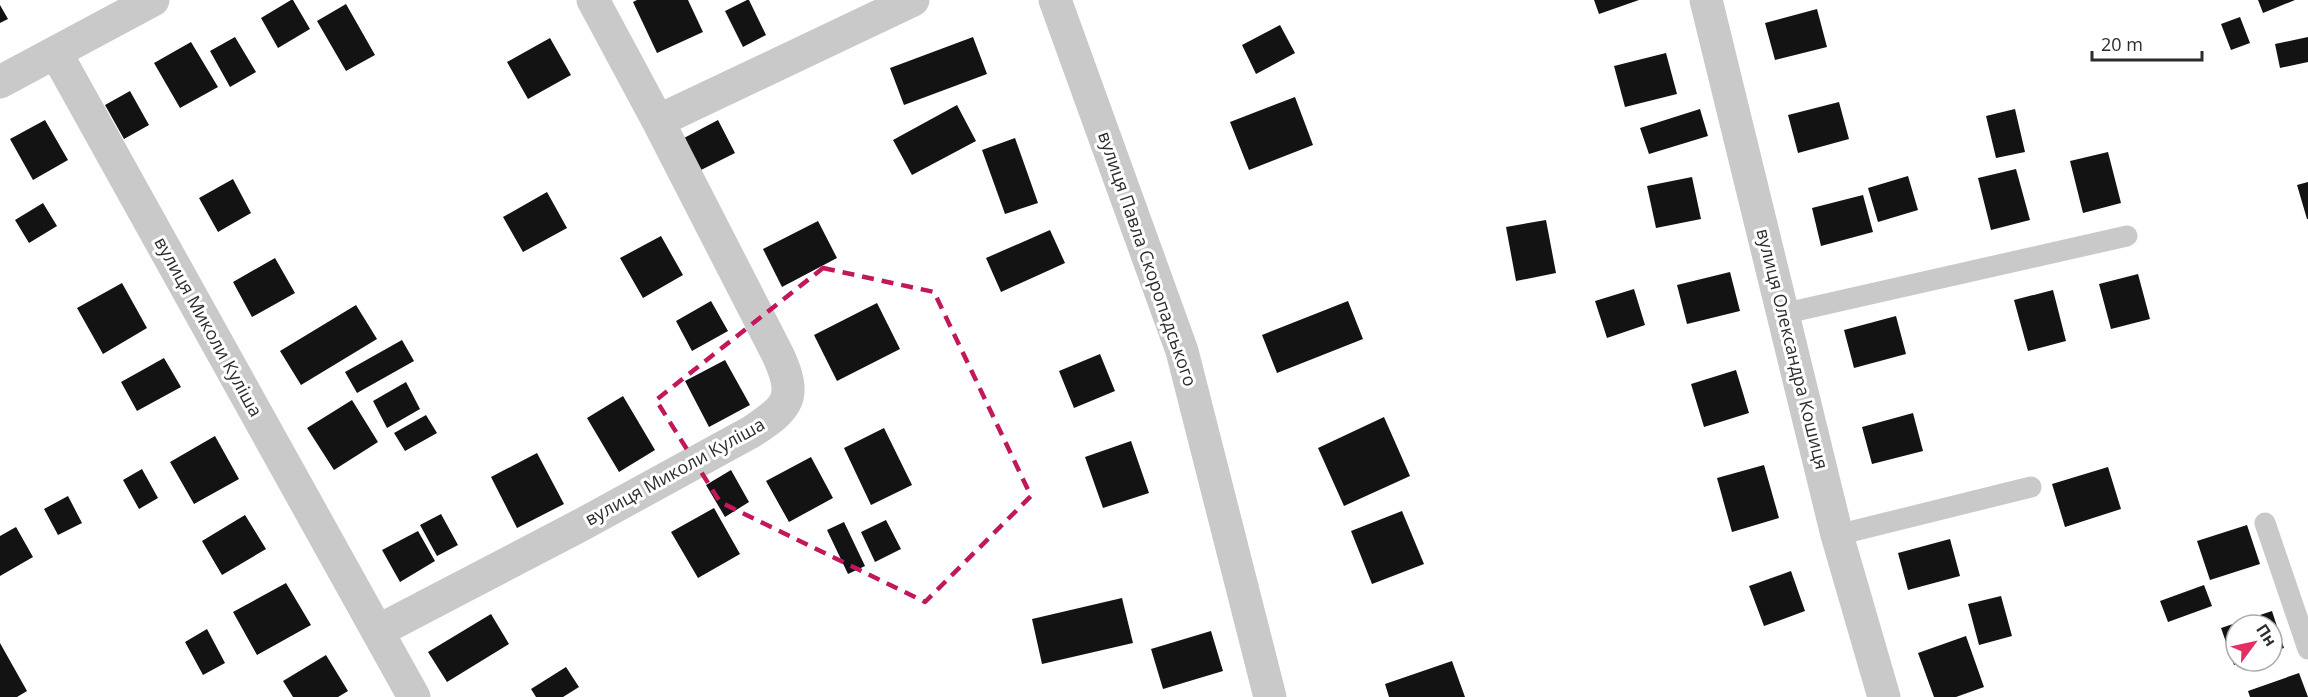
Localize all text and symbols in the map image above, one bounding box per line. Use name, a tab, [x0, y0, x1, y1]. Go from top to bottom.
scale bar	[2092, 24, 2202, 62]
text: 20 m	[2101, 32, 2143, 56]
street label: вулиця Павла Скоропадського	[1093, 128, 1203, 389]
street label: вулиця Олександра Кошиця	[1751, 226, 1835, 472]
street label: вулиця Миколи Куліша	[149, 232, 268, 421]
street label: вулиця Миколи Куліша	[580, 412, 769, 531]
north arrow	[2224, 613, 2284, 673]
text: Пн	[2251, 619, 2282, 650]

